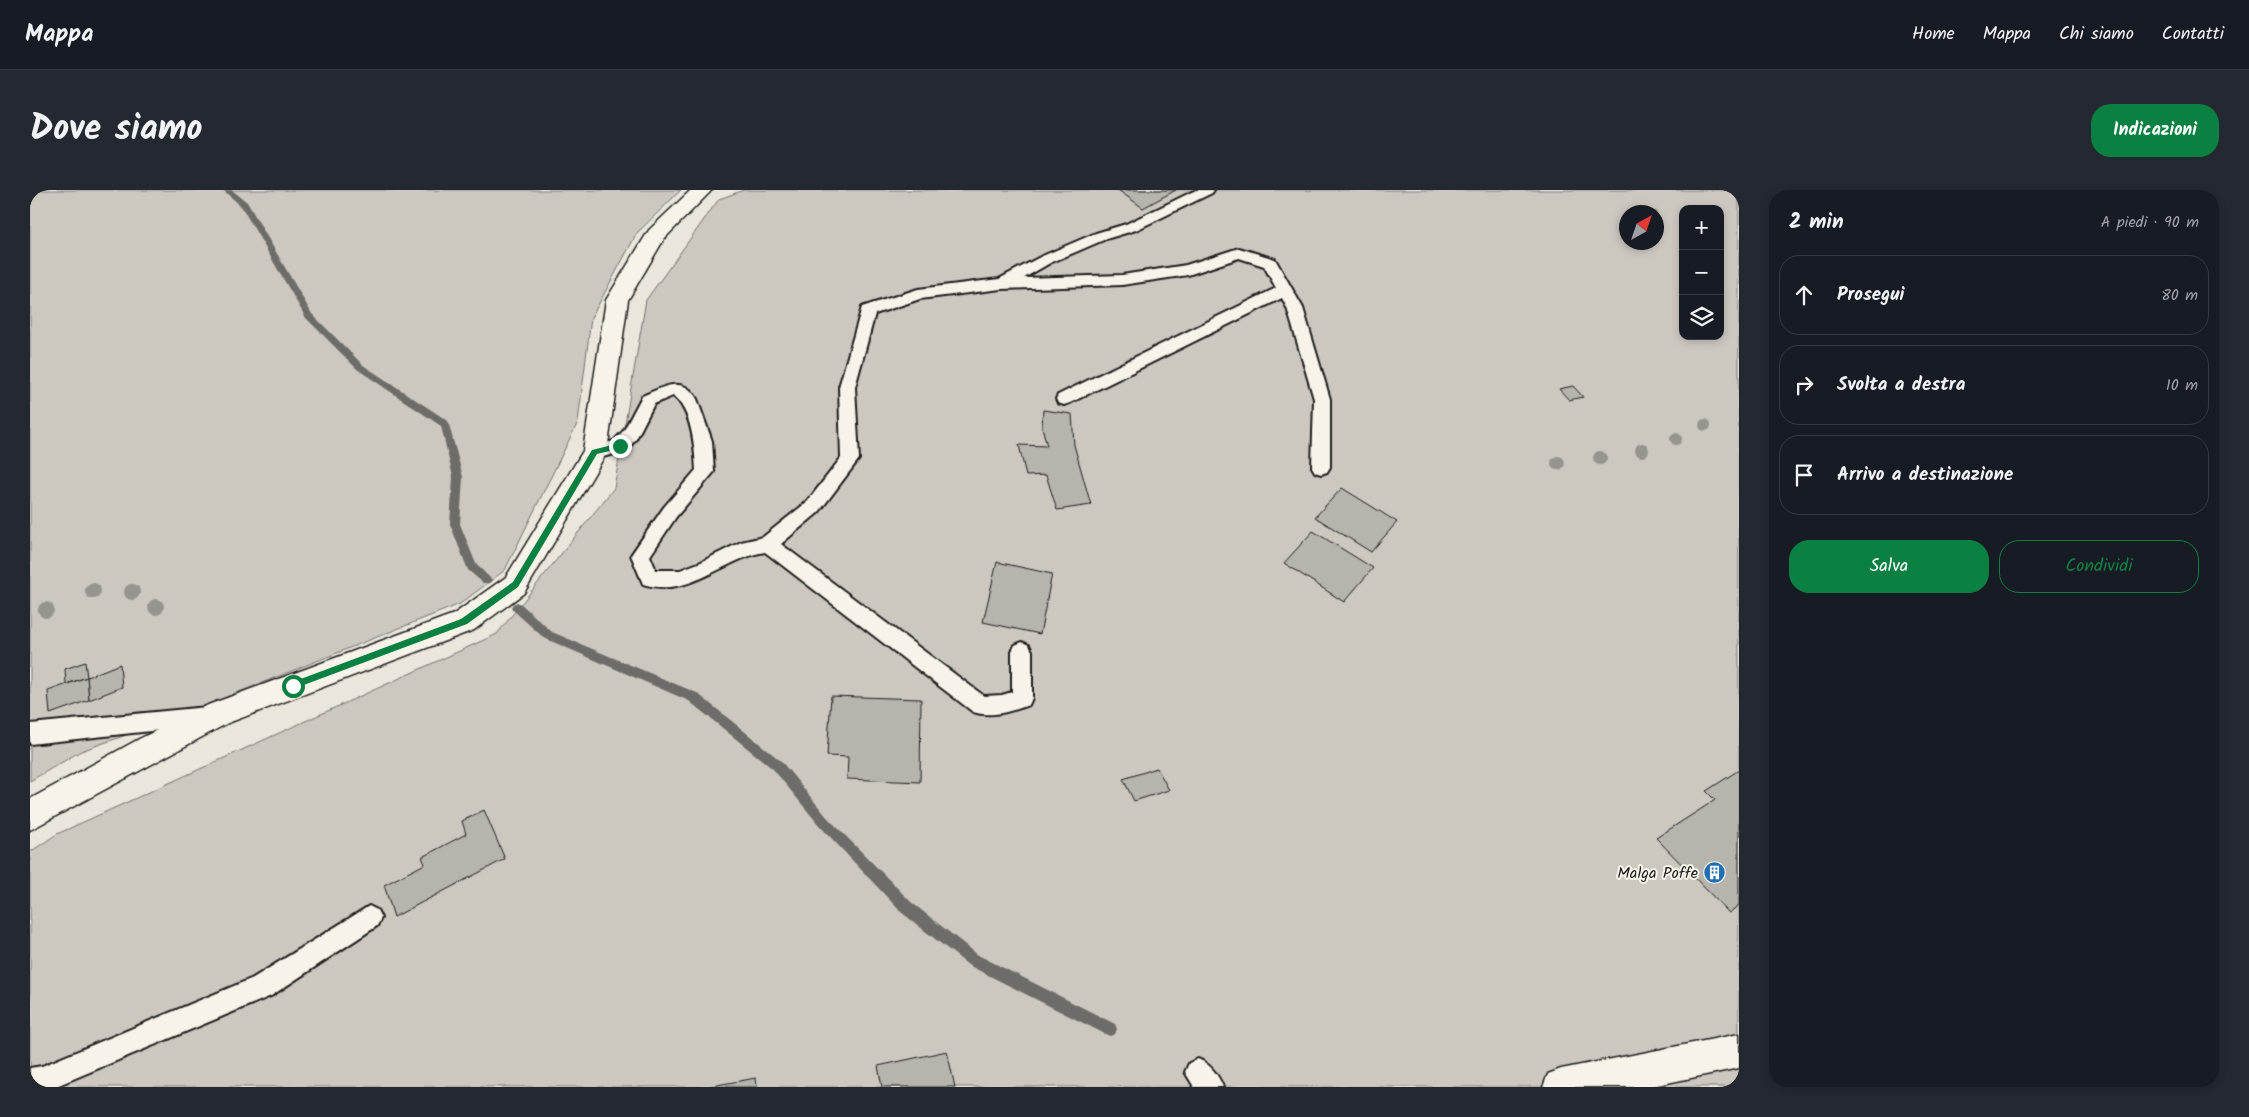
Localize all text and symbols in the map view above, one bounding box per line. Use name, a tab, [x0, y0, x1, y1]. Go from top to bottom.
text: Mappa	[25, 15, 93, 54]
text: Home	[1912, 20, 1955, 49]
text: Mappa	[1983, 20, 2031, 49]
text: Chi siamo	[2059, 20, 2134, 49]
text: Contatti	[2162, 20, 2224, 49]
text: Dove siamo	[30, 102, 203, 158]
button: Indicazioni	[2091, 104, 2219, 157]
north arrow	[1619, 205, 1664, 250]
map controls	[1679, 205, 1724, 340]
button: +	[1679, 205, 1724, 250]
text: 2 min	[1789, 206, 1844, 239]
text: A piedi · 90 m	[2101, 210, 2199, 235]
button: −	[1679, 250, 1724, 295]
text: Prosegui	[1837, 280, 1904, 310]
icon: ahead	[1790, 281, 1818, 309]
text: 80 m	[2161, 283, 2198, 308]
button: layers	[1679, 295, 1724, 340]
text: Svolta a destra	[1837, 370, 1965, 400]
icon: right	[1790, 371, 1818, 399]
text: 10 m	[2166, 373, 2198, 398]
route end	[609, 435, 632, 458]
text: Arrivo a destinazione	[1837, 460, 2013, 490]
icon: arrive	[1790, 461, 1818, 489]
button: Salva	[1789, 540, 1989, 593]
button: Condividi	[1999, 540, 2199, 593]
route start	[282, 675, 305, 698]
building icon: Malga Poffe	[1702, 860, 1726, 884]
place label: Malga Poffe	[1617, 861, 1698, 886]

